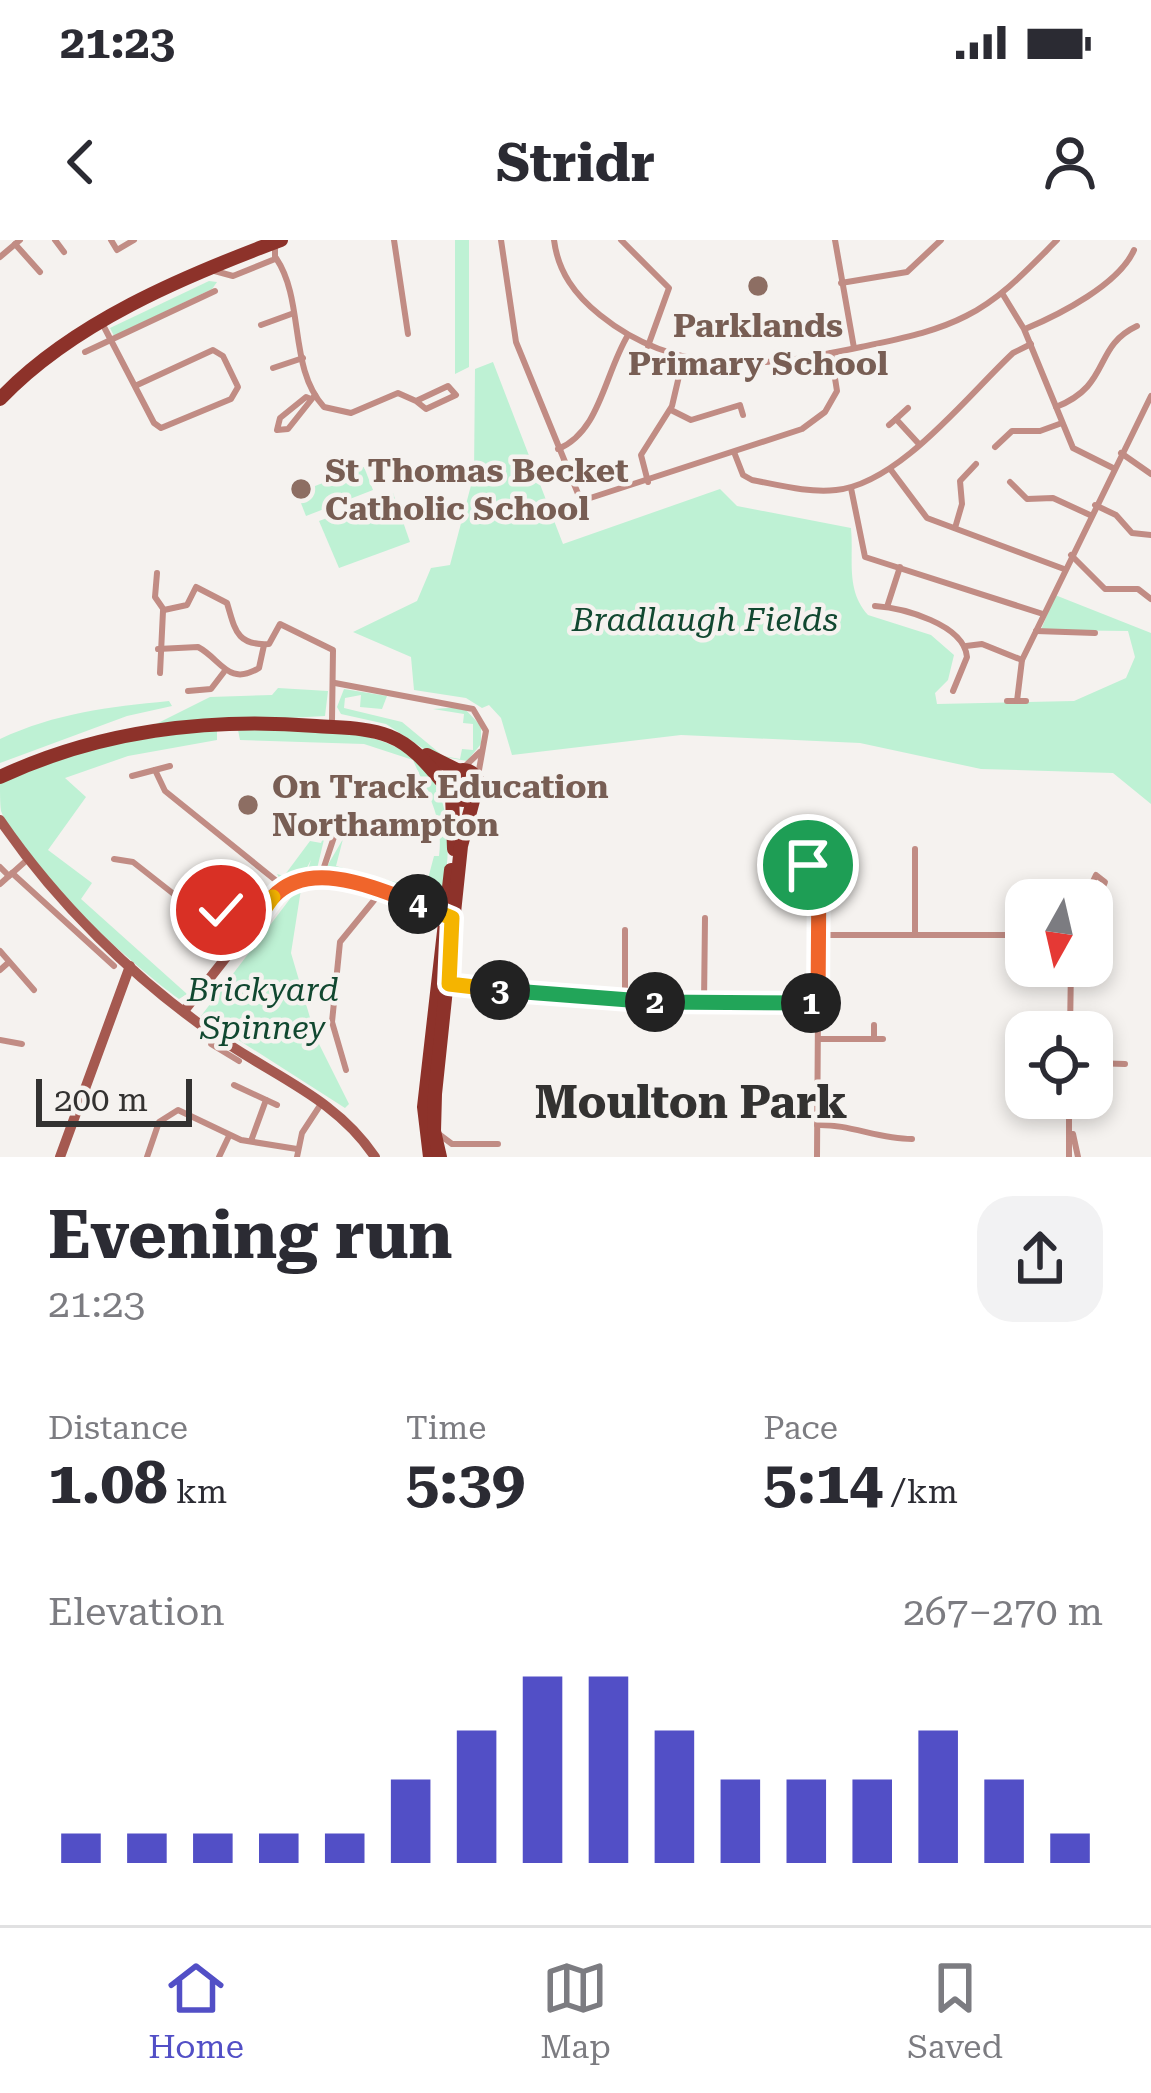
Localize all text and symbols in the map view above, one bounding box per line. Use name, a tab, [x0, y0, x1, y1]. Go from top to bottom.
text: 21:23	[60, 16, 175, 69]
icon: back	[48, 129, 114, 195]
icon: person	[1037, 129, 1103, 195]
text: Stridr	[496, 131, 655, 194]
marker: Parklands Primary School	[745, 273, 771, 299]
place label: Parklands Primary School	[628, 306, 888, 383]
place label: St Thomas Becket Catholic School	[325, 451, 629, 528]
marker: St Thomas Becket Catholic School	[288, 476, 314, 502]
park label: Bradlaugh Fields	[571, 600, 838, 639]
place label: On Track Education Northampton	[272, 767, 609, 844]
marker: On Track Education Northampton	[235, 792, 261, 818]
pin	[757, 814, 859, 916]
icon: arrive	[775, 832, 841, 898]
pin	[170, 859, 272, 961]
pin: 4	[388, 874, 448, 934]
icon: check	[188, 877, 254, 943]
north arrow	[1005, 879, 1113, 987]
map controls	[1005, 879, 1113, 1119]
text: 4	[409, 884, 427, 923]
pin: 3	[470, 960, 530, 1020]
park label: Brickyard Spinney	[186, 970, 339, 1047]
text: 3	[491, 970, 509, 1009]
pin: 2	[625, 972, 685, 1032]
pin: 1	[781, 973, 841, 1033]
text: 2	[646, 982, 664, 1021]
text: 1	[802, 983, 820, 1022]
button: locate	[1005, 1011, 1113, 1119]
scale bar	[36, 1073, 192, 1126]
district label: Moulton Park	[535, 1076, 847, 1129]
text: 200 m	[54, 1080, 148, 1119]
button: share	[977, 1196, 1103, 1322]
text: Evening run	[48, 1197, 453, 1274]
text: 21:23	[48, 1281, 145, 1327]
text: Distance	[48, 1408, 188, 1447]
text: Time	[406, 1408, 486, 1447]
text: Pace	[763, 1408, 838, 1447]
text: 1.08	[48, 1447, 168, 1518]
text: 5:39	[406, 1447, 525, 1518]
text: 5:14	[763, 1447, 883, 1518]
text: km	[168, 1472, 227, 1511]
text: /km	[883, 1472, 958, 1511]
text: Elevation	[48, 1589, 225, 1635]
text: 267–270 m	[903, 1589, 1103, 1635]
tab: Home	[148, 1955, 244, 2066]
tab: Map	[540, 1955, 611, 2066]
tab: Saved	[907, 1955, 1003, 2066]

